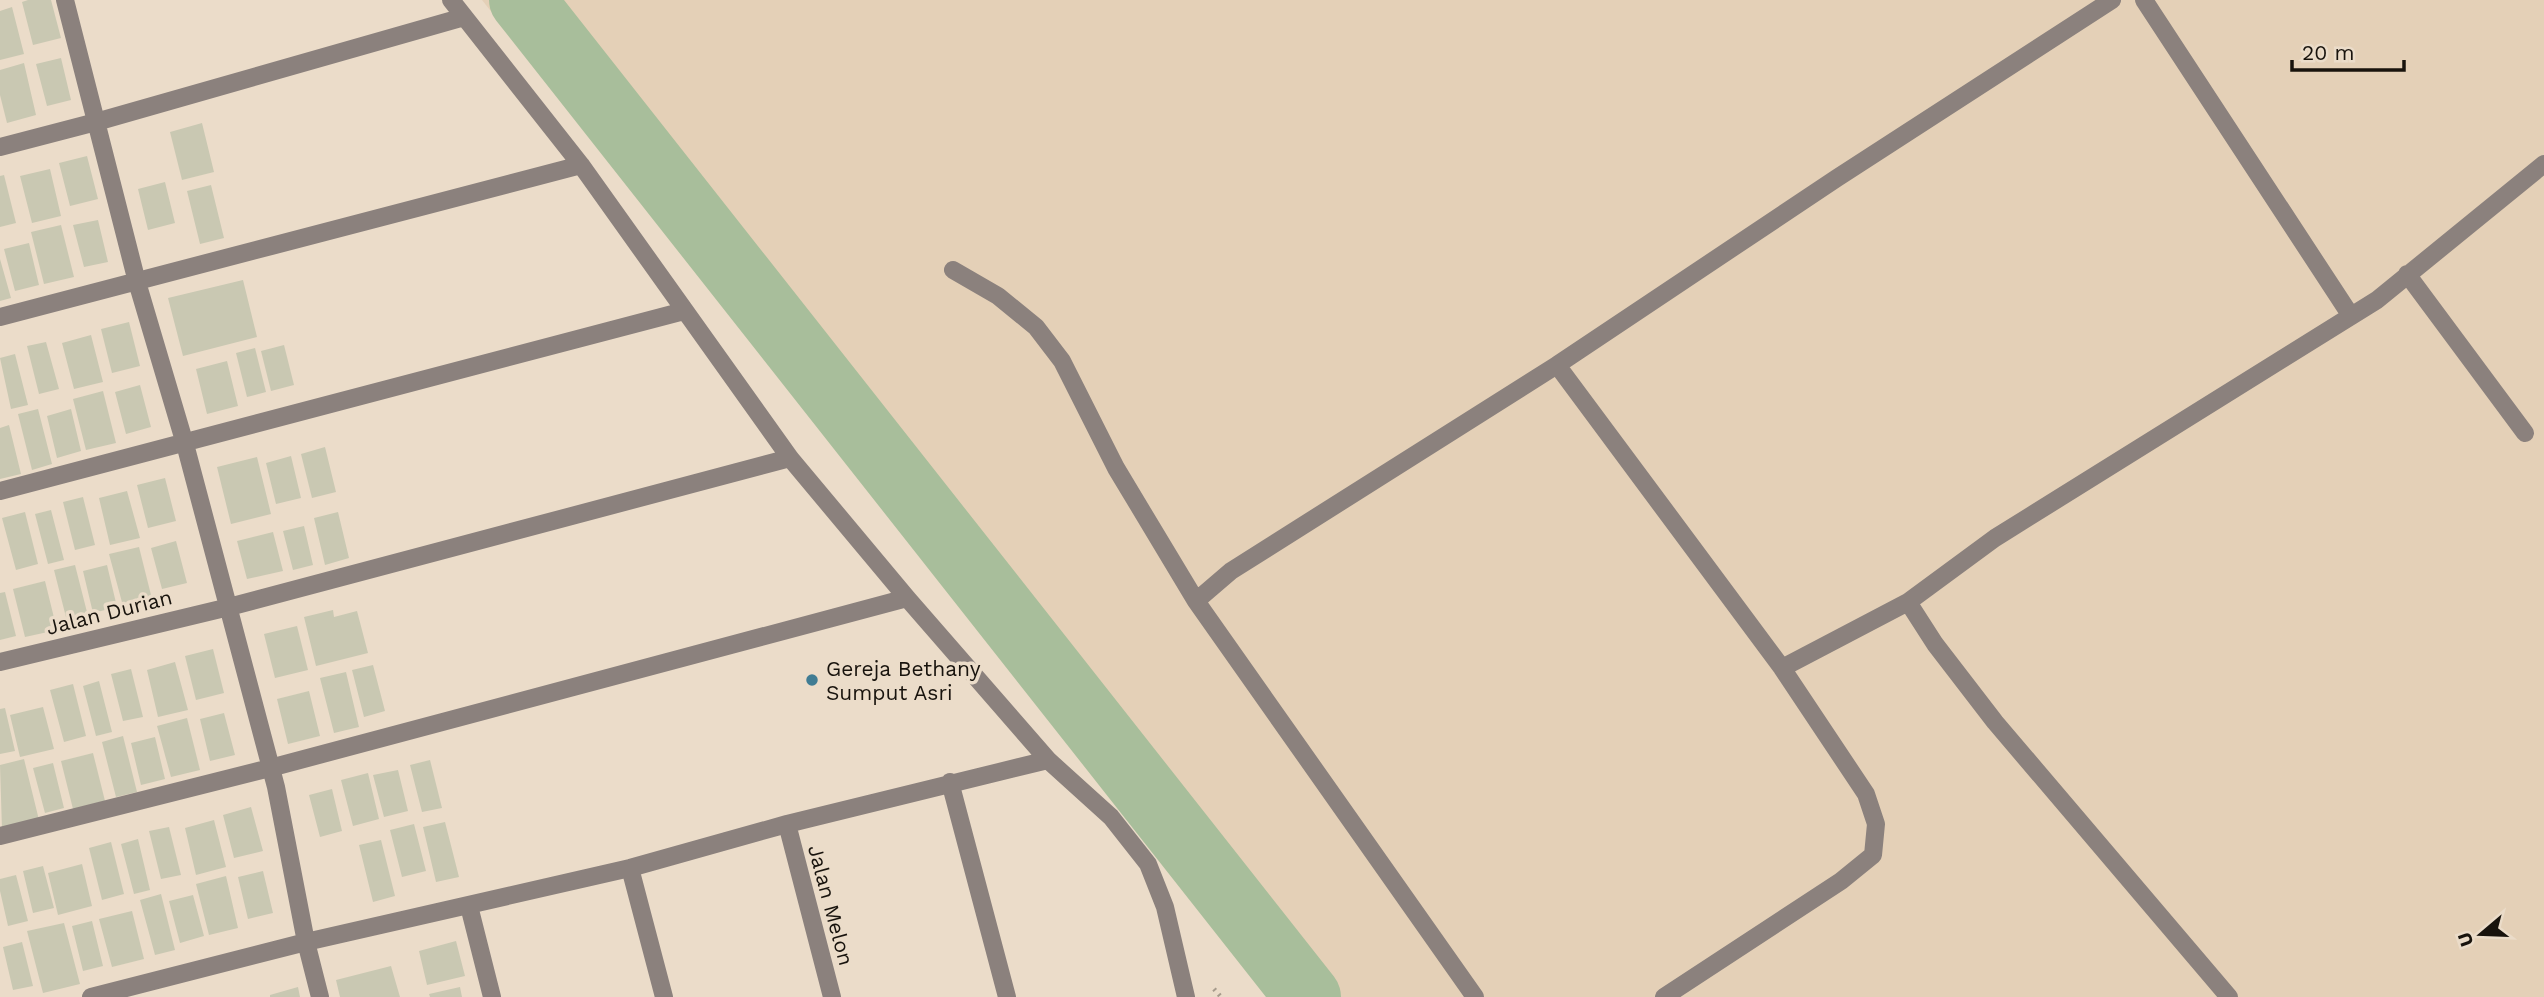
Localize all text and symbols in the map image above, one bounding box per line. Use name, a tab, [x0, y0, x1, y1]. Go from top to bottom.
scale bar	[2292, 28, 2404, 72]
text: 20 m	[2302, 40, 2354, 65]
street label: Jalan Durian	[43, 584, 175, 640]
place label: Gereja Bethany Sumput Asri	[826, 656, 981, 705]
marker: Gereja Bethany Sumput Asri	[804, 672, 820, 688]
street label: Jalan Melon	[803, 842, 859, 968]
north arrow	[2446, 899, 2516, 969]
text: U	[2452, 929, 2478, 949]

